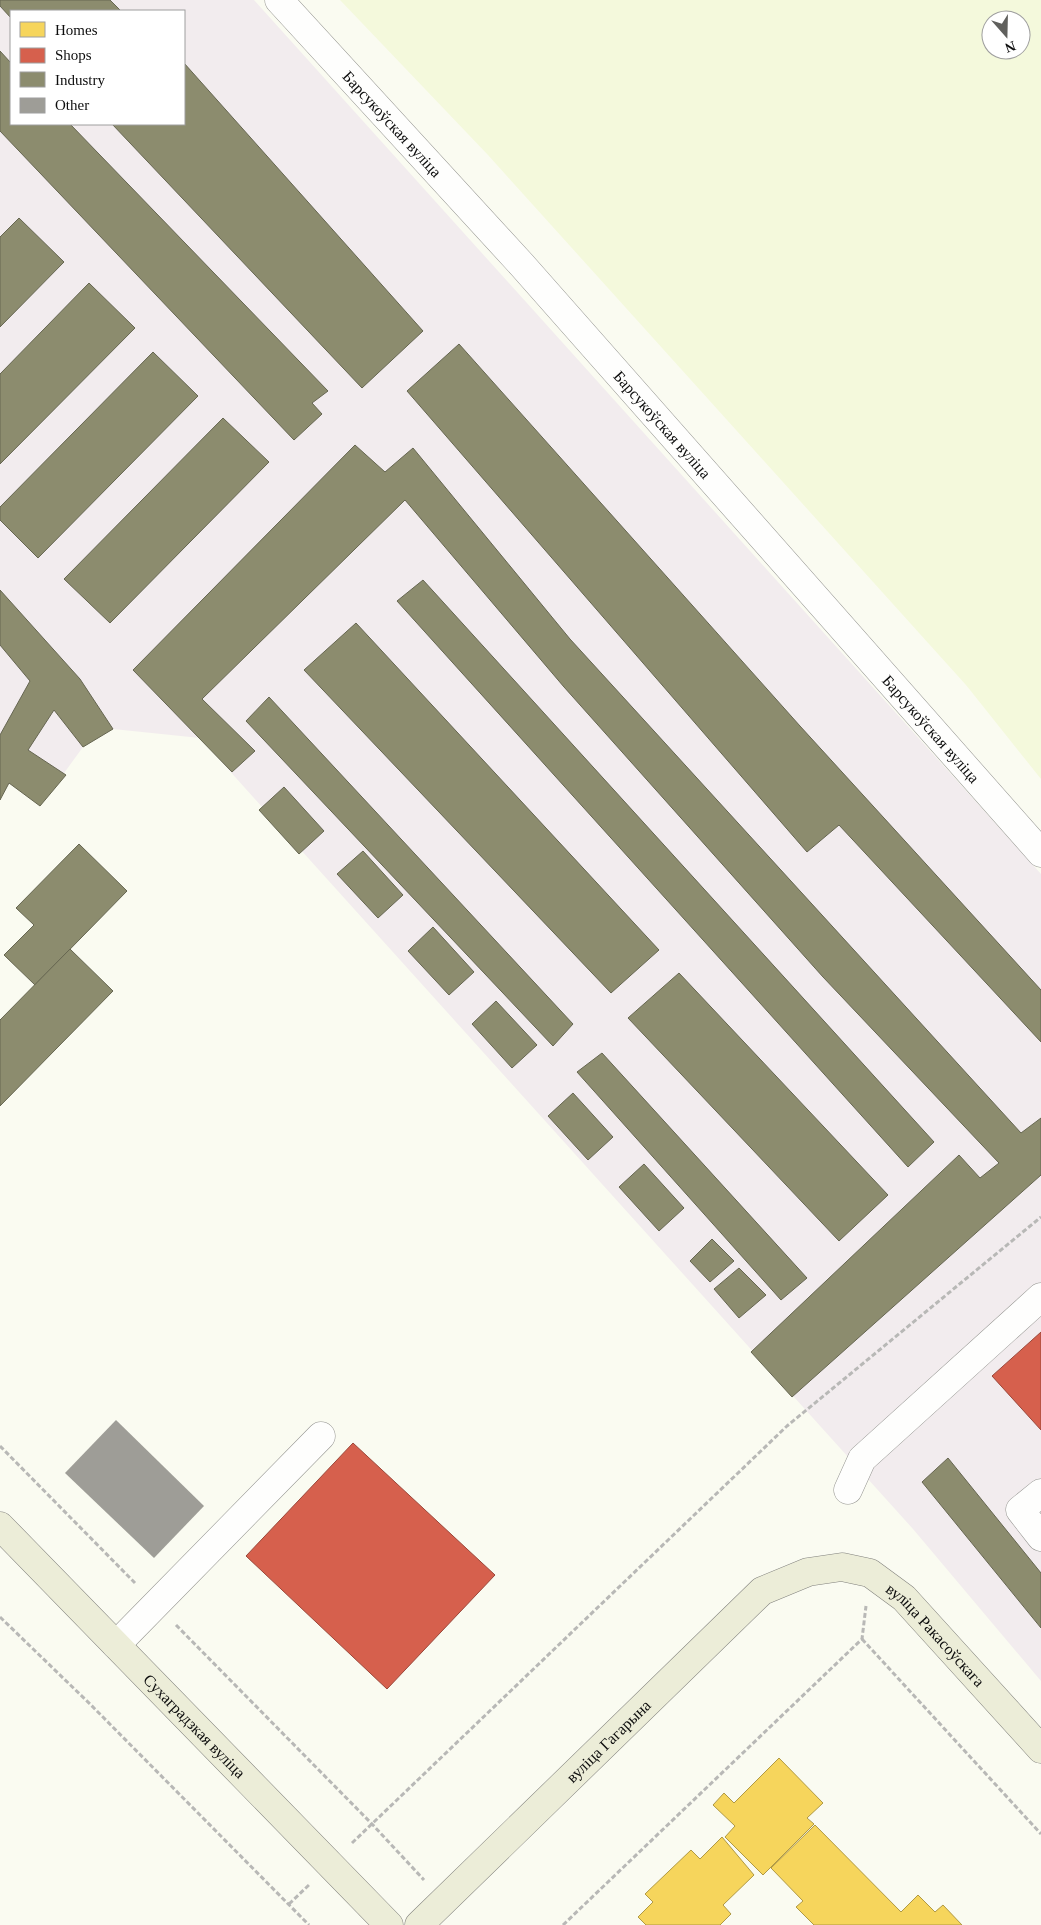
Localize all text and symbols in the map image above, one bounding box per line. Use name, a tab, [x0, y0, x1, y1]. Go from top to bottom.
legend	[10, 10, 185, 125]
north arrow	[981, 10, 1031, 60]
text: Homes	[55, 22, 98, 38]
text: N	[1003, 38, 1018, 56]
text: Shops	[55, 47, 92, 63]
street label: Барсукоўская вуліца	[340, 67, 445, 180]
text: Industry	[55, 72, 105, 88]
text: Other	[55, 97, 89, 113]
street label: Барсукоўская вуліца	[611, 367, 715, 482]
street label: Барсукоўская вуліца	[879, 671, 983, 786]
street label: вуліца Ракасоўскага	[883, 1580, 988, 1690]
street label: Сухаградзкая вуліца	[141, 1670, 249, 1781]
street label: вуліца Гагарына	[563, 1696, 654, 1785]

